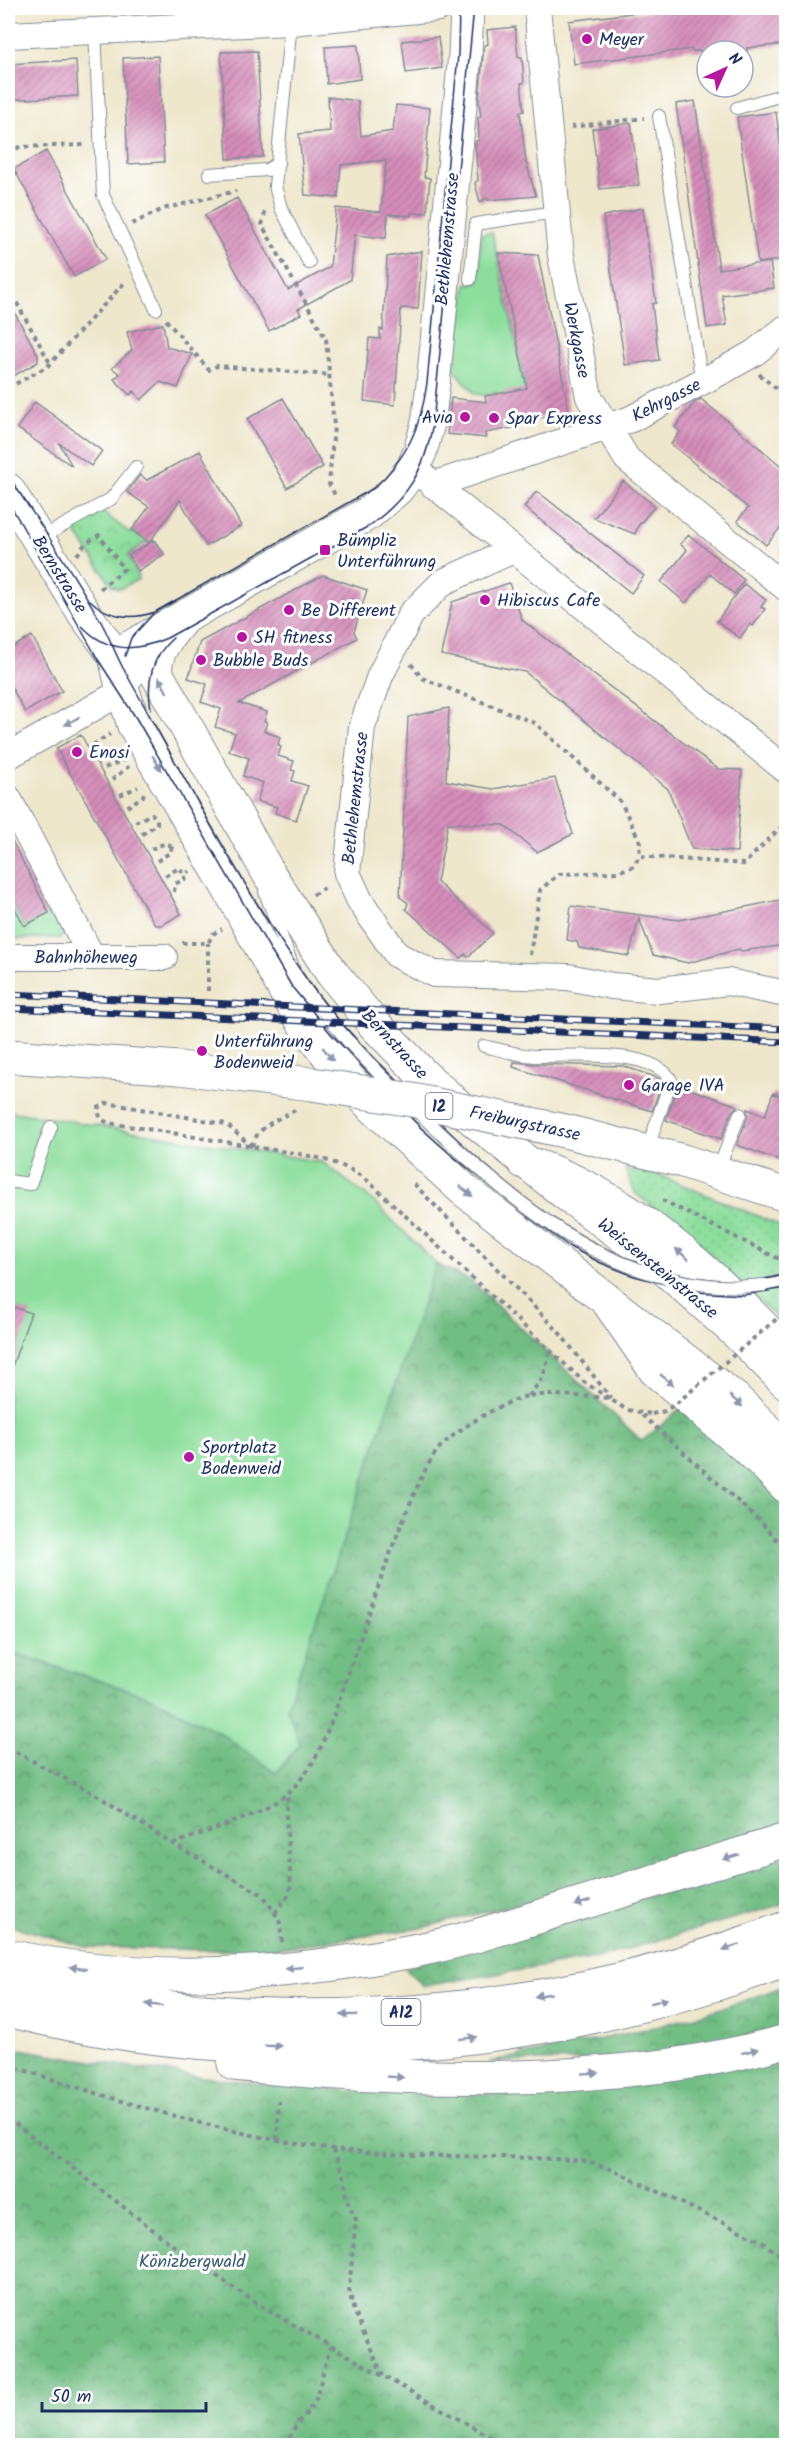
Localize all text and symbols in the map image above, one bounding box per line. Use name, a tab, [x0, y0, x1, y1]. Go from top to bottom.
place label: Meyer	[599, 26, 645, 55]
marker: Meyer	[580, 32, 594, 46]
north arrow	[695, 39, 755, 99]
text: N	[722, 47, 747, 72]
street label: Bethlehemstrasse	[428, 171, 469, 307]
street label: Werkgasse	[554, 300, 597, 381]
street label: Kehrgasse	[627, 371, 707, 431]
place label: Avia	[422, 404, 453, 433]
place label: Spar Express	[506, 405, 602, 434]
marker: Avia	[458, 410, 472, 424]
marker: Spar Express	[487, 411, 501, 425]
place label: Bümpliz Unterführung	[337, 527, 436, 577]
street label: Bernstrasse	[23, 530, 94, 620]
marker: Bümpliz Unterführung	[318, 543, 332, 557]
place label: Hibiscus Cafe	[497, 587, 600, 616]
marker: Hibiscus Cafe	[478, 593, 492, 607]
place label: Be Different	[301, 597, 397, 626]
marker: Be Different	[282, 603, 296, 617]
place label: SH fitness	[254, 624, 333, 653]
marker: SH fitness	[235, 630, 249, 644]
place label: Bubble Buds	[213, 647, 309, 676]
marker: Bubble Buds	[194, 653, 208, 667]
one-way arrow	[158, 676, 168, 693]
one-way arrow	[64, 716, 81, 726]
street label: Bethlehemstrasse	[335, 730, 378, 866]
place label: Enosi	[89, 739, 130, 768]
marker: Enosi	[70, 745, 84, 759]
one-way arrow	[151, 755, 162, 771]
street label: Bahnhöheweg	[34, 944, 138, 973]
street label: Bernstrasse	[353, 1003, 434, 1087]
place label: Unterführung Bodenweid	[214, 1028, 313, 1078]
marker: Unterführung Bodenweid	[195, 1044, 209, 1058]
one-way arrow	[321, 1046, 334, 1062]
place label: Garage IVA	[641, 1072, 725, 1101]
marker: Garage IVA	[622, 1078, 636, 1092]
road number: 12	[426, 1093, 452, 1119]
street label: Freiburgstrasse	[466, 1099, 583, 1150]
one-way arrow	[458, 1184, 474, 1197]
street label: Weissensteinstrasse	[590, 1211, 724, 1327]
one-way arrow	[674, 1247, 690, 1260]
one-way arrow	[660, 1373, 675, 1386]
one-way arrow	[728, 1394, 743, 1407]
place label: Sportplatz Bodenweid	[201, 1434, 282, 1484]
marker: Sportplatz Bodenweid	[182, 1450, 196, 1464]
one-way arrow	[722, 1853, 740, 1862]
one-way arrow	[574, 1899, 592, 1908]
one-way arrow	[722, 1943, 740, 1953]
one-way arrow	[69, 1963, 88, 1973]
one-way arrow	[284, 1963, 303, 1973]
one-way arrow	[533, 1991, 552, 2000]
one-way arrow	[650, 1996, 668, 2006]
road number: A12	[382, 1999, 420, 2025]
one-way arrow	[145, 2000, 164, 2009]
one-way arrow	[339, 2010, 358, 2020]
one-way arrow	[458, 2033, 477, 2042]
one-way arrow	[264, 2041, 283, 2050]
one-way arrow	[740, 2046, 759, 2056]
one-way arrow	[581, 2069, 600, 2078]
one-way arrow	[386, 2072, 405, 2081]
park label: Könizbergwald	[139, 2248, 246, 2277]
scale bar	[42, 2375, 206, 2413]
text: 50 m	[51, 2383, 91, 2412]

